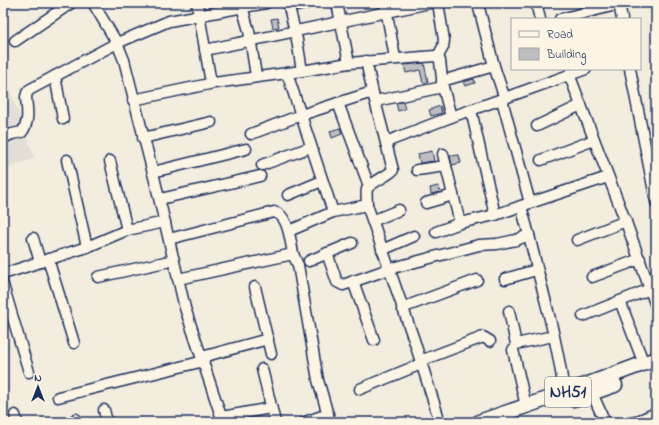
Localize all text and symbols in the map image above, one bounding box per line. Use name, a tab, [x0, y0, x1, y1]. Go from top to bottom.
legend	[511, 18, 641, 70]
text: Road	[547, 26, 573, 44]
text: Building	[546, 46, 586, 65]
north arrow	[18, 367, 58, 407]
text: N	[34, 370, 42, 386]
road number: NH51	[545, 377, 591, 407]

